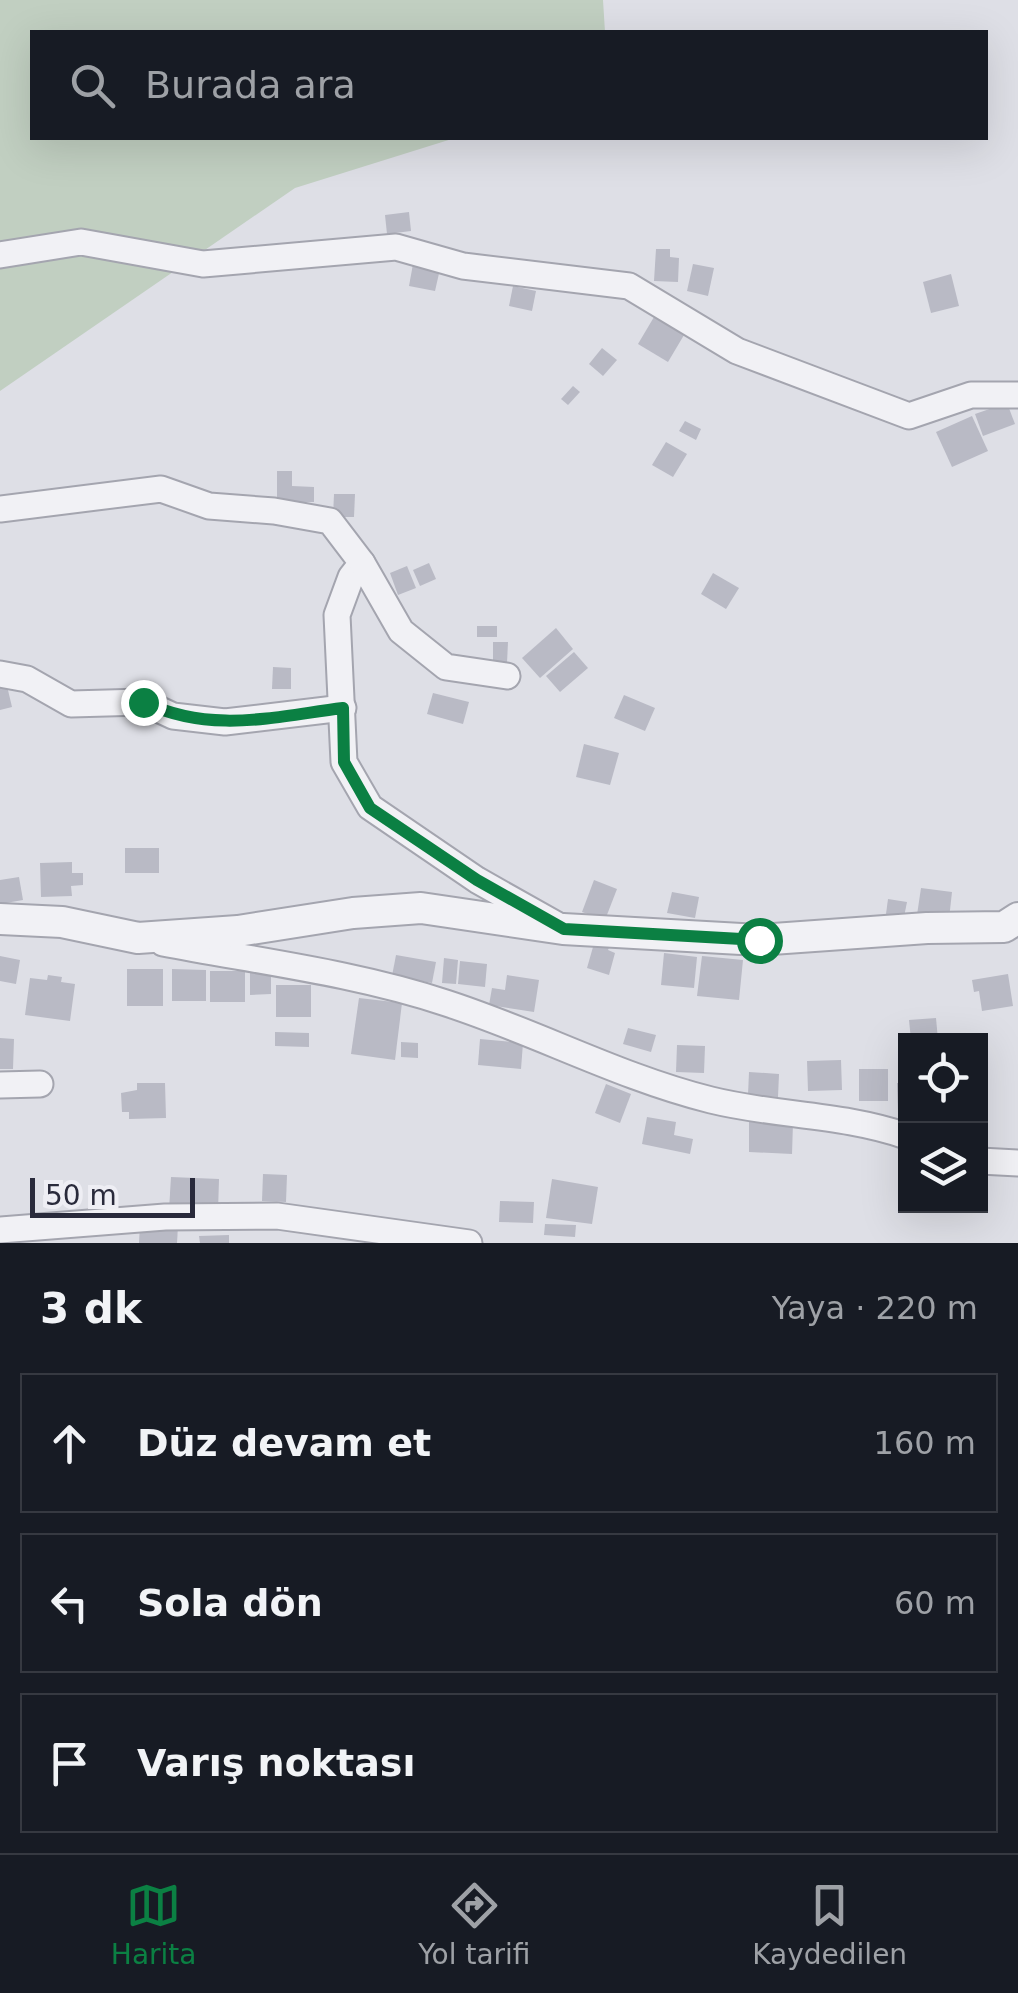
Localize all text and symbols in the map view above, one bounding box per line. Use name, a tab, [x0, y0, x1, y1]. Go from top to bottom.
search box	[30, 30, 988, 140]
icon: search	[65, 58, 120, 113]
text: Burada ara	[145, 63, 356, 107]
route end	[121, 680, 167, 726]
route start	[737, 918, 783, 964]
map controls	[898, 1033, 988, 1213]
button: locate	[898, 1033, 988, 1123]
button: layers	[898, 1123, 988, 1213]
scale bar	[30, 1173, 195, 1218]
text: 50 m	[45, 1179, 117, 1212]
text: 3 dk	[40, 1284, 142, 1333]
text: Yaya · 220 m	[772, 1289, 978, 1327]
icon: ahead	[42, 1416, 97, 1471]
text: Düz devam et	[137, 1421, 431, 1465]
text: 160 m	[874, 1424, 976, 1462]
icon: left	[42, 1576, 97, 1631]
text: Sola dön	[137, 1581, 323, 1625]
text: 60 m	[894, 1584, 976, 1622]
icon: arrive	[42, 1736, 97, 1791]
text: Varış noktası	[137, 1741, 415, 1785]
tab: Harita	[111, 1878, 197, 1971]
tab: Yol tarifi	[418, 1878, 530, 1971]
tab: Kaydedilen	[752, 1878, 907, 1971]

